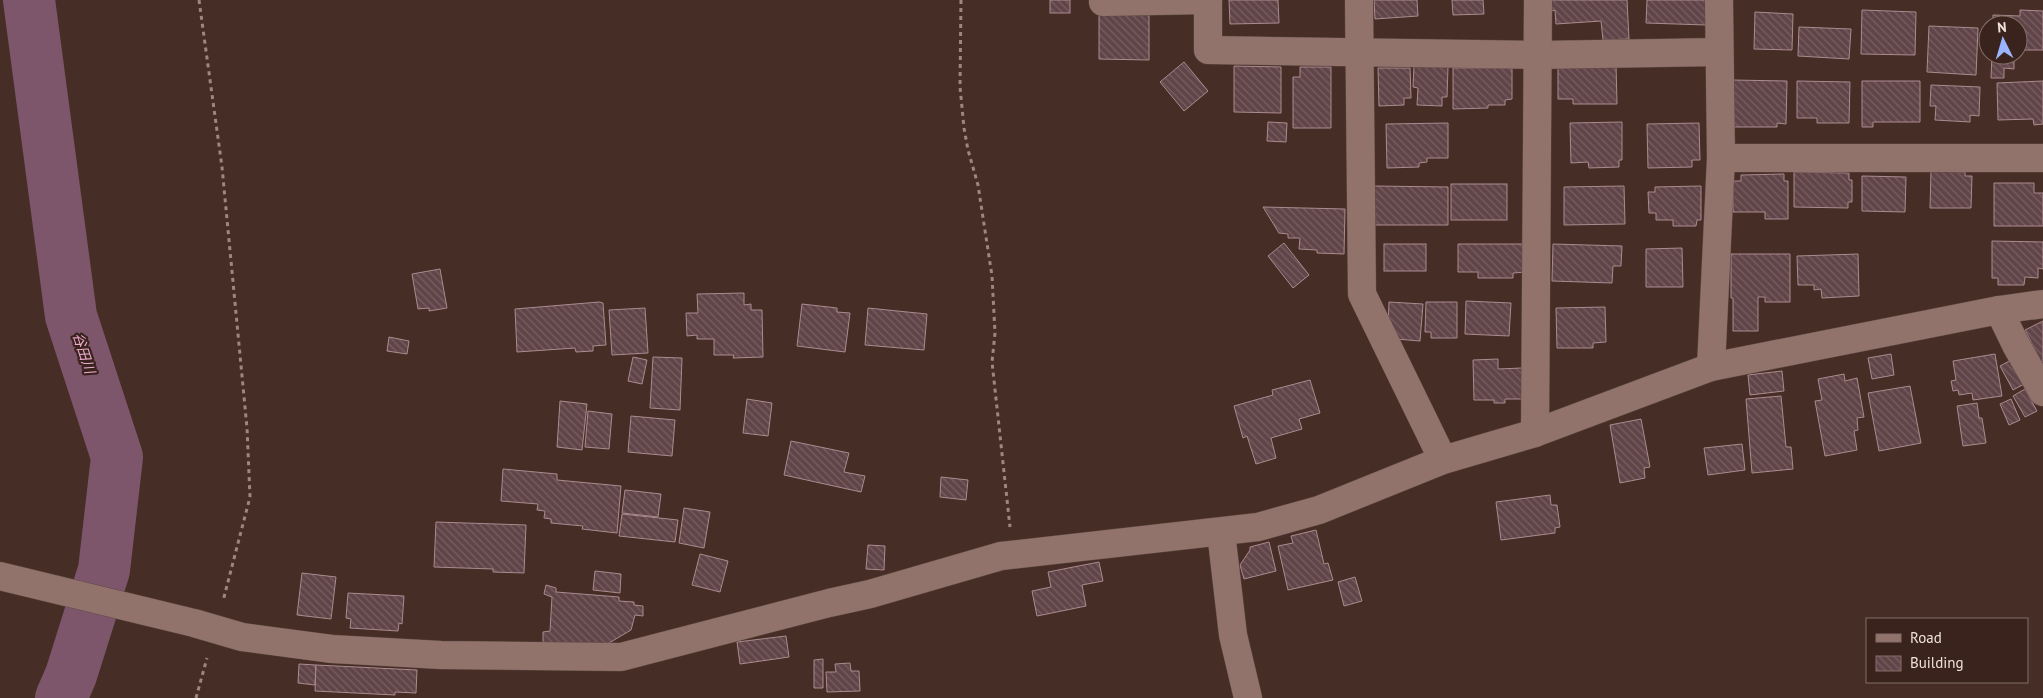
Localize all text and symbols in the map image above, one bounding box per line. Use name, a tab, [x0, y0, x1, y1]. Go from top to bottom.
north arrow	[1978, 15, 2028, 65]
text: N	[1996, 18, 2007, 36]
water label: 谷田川	[69, 330, 100, 378]
legend	[1866, 618, 2028, 683]
text: Road	[1910, 628, 1942, 647]
text: Building	[1910, 653, 1964, 672]

